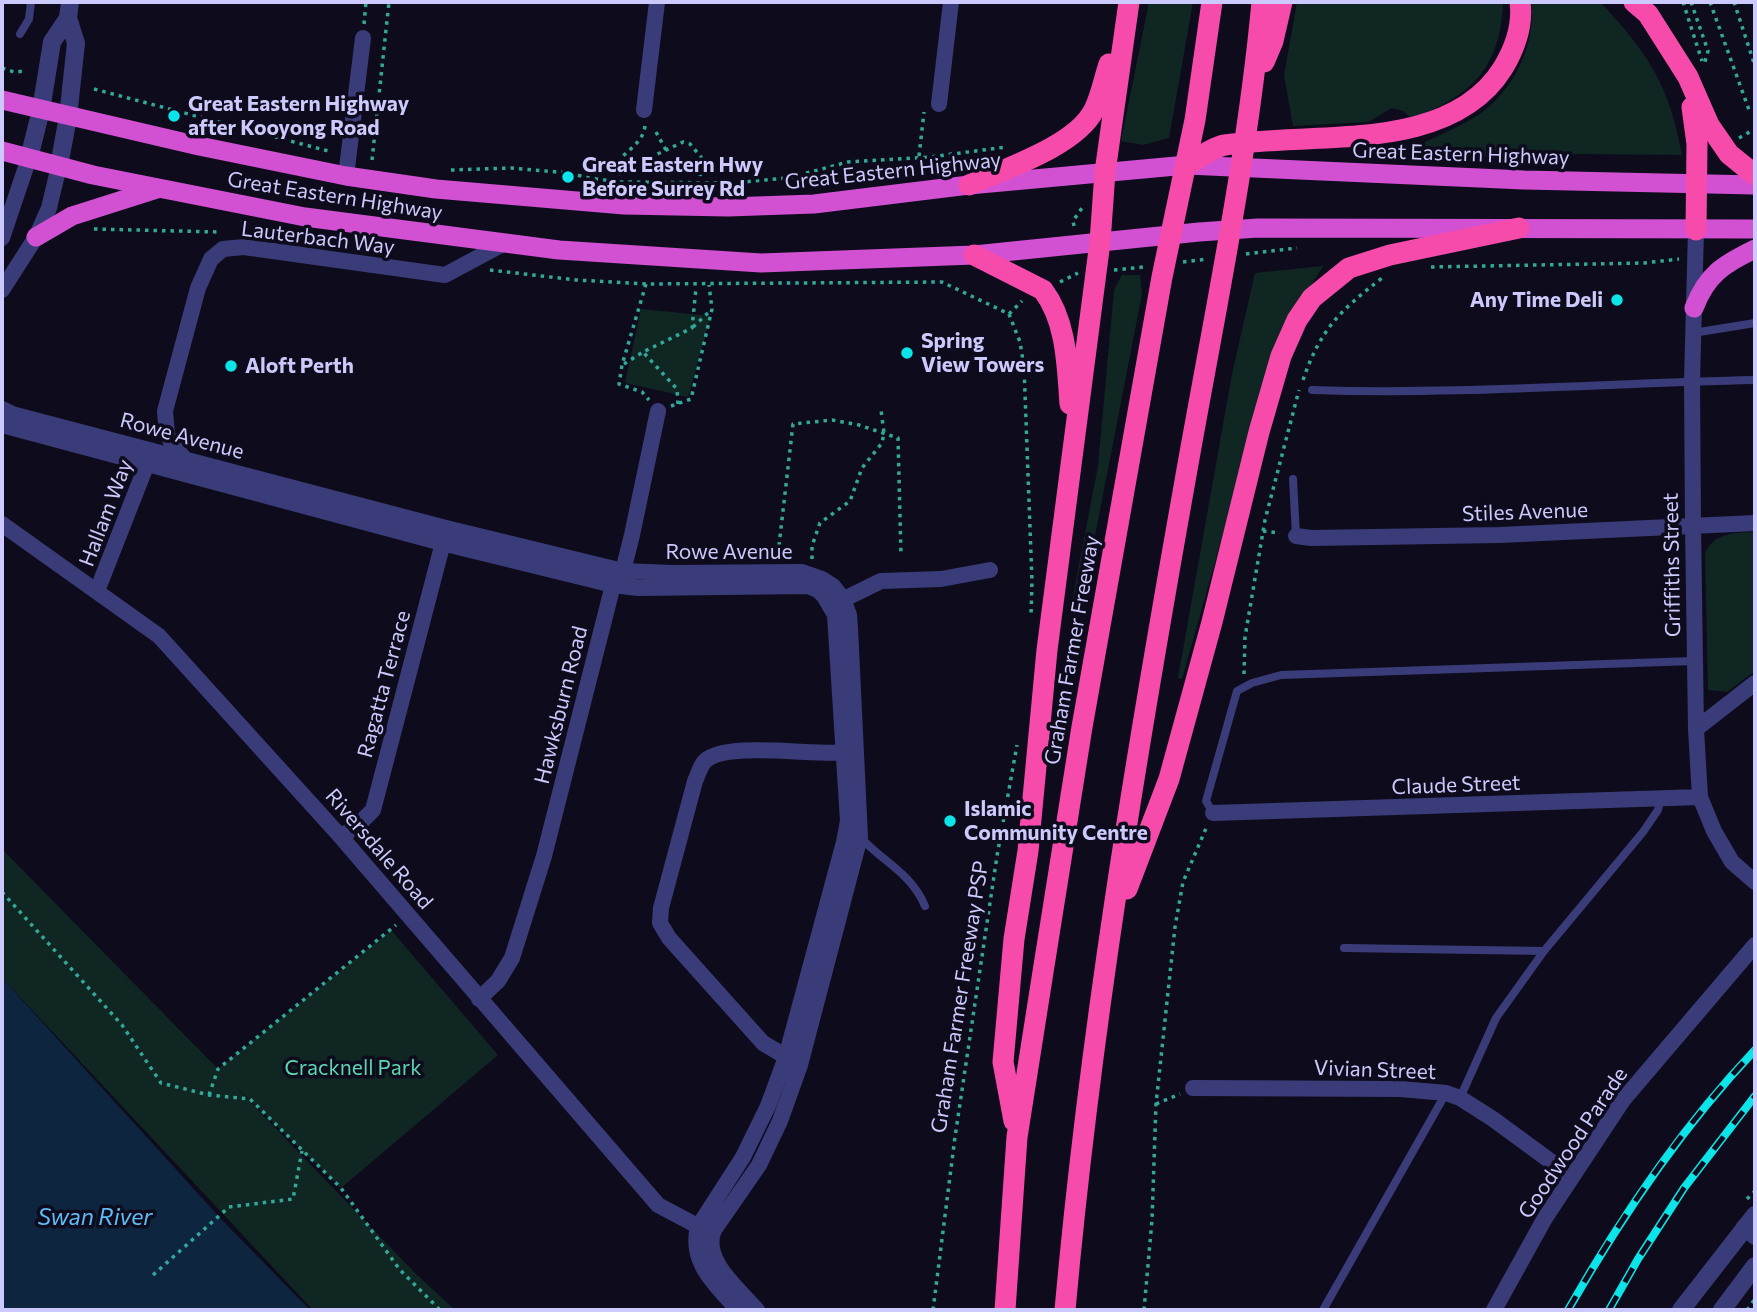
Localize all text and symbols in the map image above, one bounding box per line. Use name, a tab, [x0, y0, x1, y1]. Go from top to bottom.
place label: Great Eastern Highway after Kooyong Road	[188, 91, 409, 141]
marker: Great Eastern Highway after Kooyong Road	[166, 108, 182, 124]
street label: Great Eastern Highway	[1352, 138, 1570, 170]
street label: Great Eastern Highway	[783, 147, 1003, 195]
place label: Great Eastern Hwy Before Surrey Rd	[582, 152, 763, 202]
street label: Great Eastern Highway	[226, 167, 444, 225]
marker: Great Eastern Hwy Before Surrey Rd	[560, 169, 576, 185]
street label: Lauterbach Way	[240, 216, 396, 260]
place label: Any Time Deli	[1470, 287, 1603, 313]
marker: Any Time Deli	[1609, 292, 1625, 308]
place label: Spring View Towers	[921, 328, 1044, 378]
marker: Spring View Towers	[899, 345, 915, 361]
place label: Aloft Perth	[245, 353, 354, 379]
marker: Aloft Perth	[223, 358, 239, 374]
street label: Rowe Avenue	[117, 407, 247, 465]
street label: Hallam Way	[74, 456, 138, 570]
street label: Griffiths Street	[1658, 493, 1686, 637]
street label: Stiles Avenue	[1462, 497, 1588, 527]
street label: Graham Farmer Freeway	[1039, 533, 1105, 767]
street label: Rowe Avenue	[665, 539, 793, 565]
street label: Ragatta Terrace	[352, 608, 416, 760]
street label: Hawksburn Road	[529, 623, 593, 787]
street label: Claude Street	[1391, 770, 1521, 800]
street label: Riversdale Road	[320, 784, 438, 914]
place label: Islamic Community Centre	[964, 796, 1148, 846]
marker: Islamic Community Centre	[942, 813, 958, 829]
street label: Graham Farmer Freeway PSP	[926, 859, 994, 1135]
park label: Cracknell Park	[284, 1055, 422, 1081]
street label: Vivian Street	[1313, 1055, 1437, 1085]
street label: Goodwood Parade	[1513, 1063, 1633, 1223]
water label: Swan River	[38, 1203, 152, 1231]

